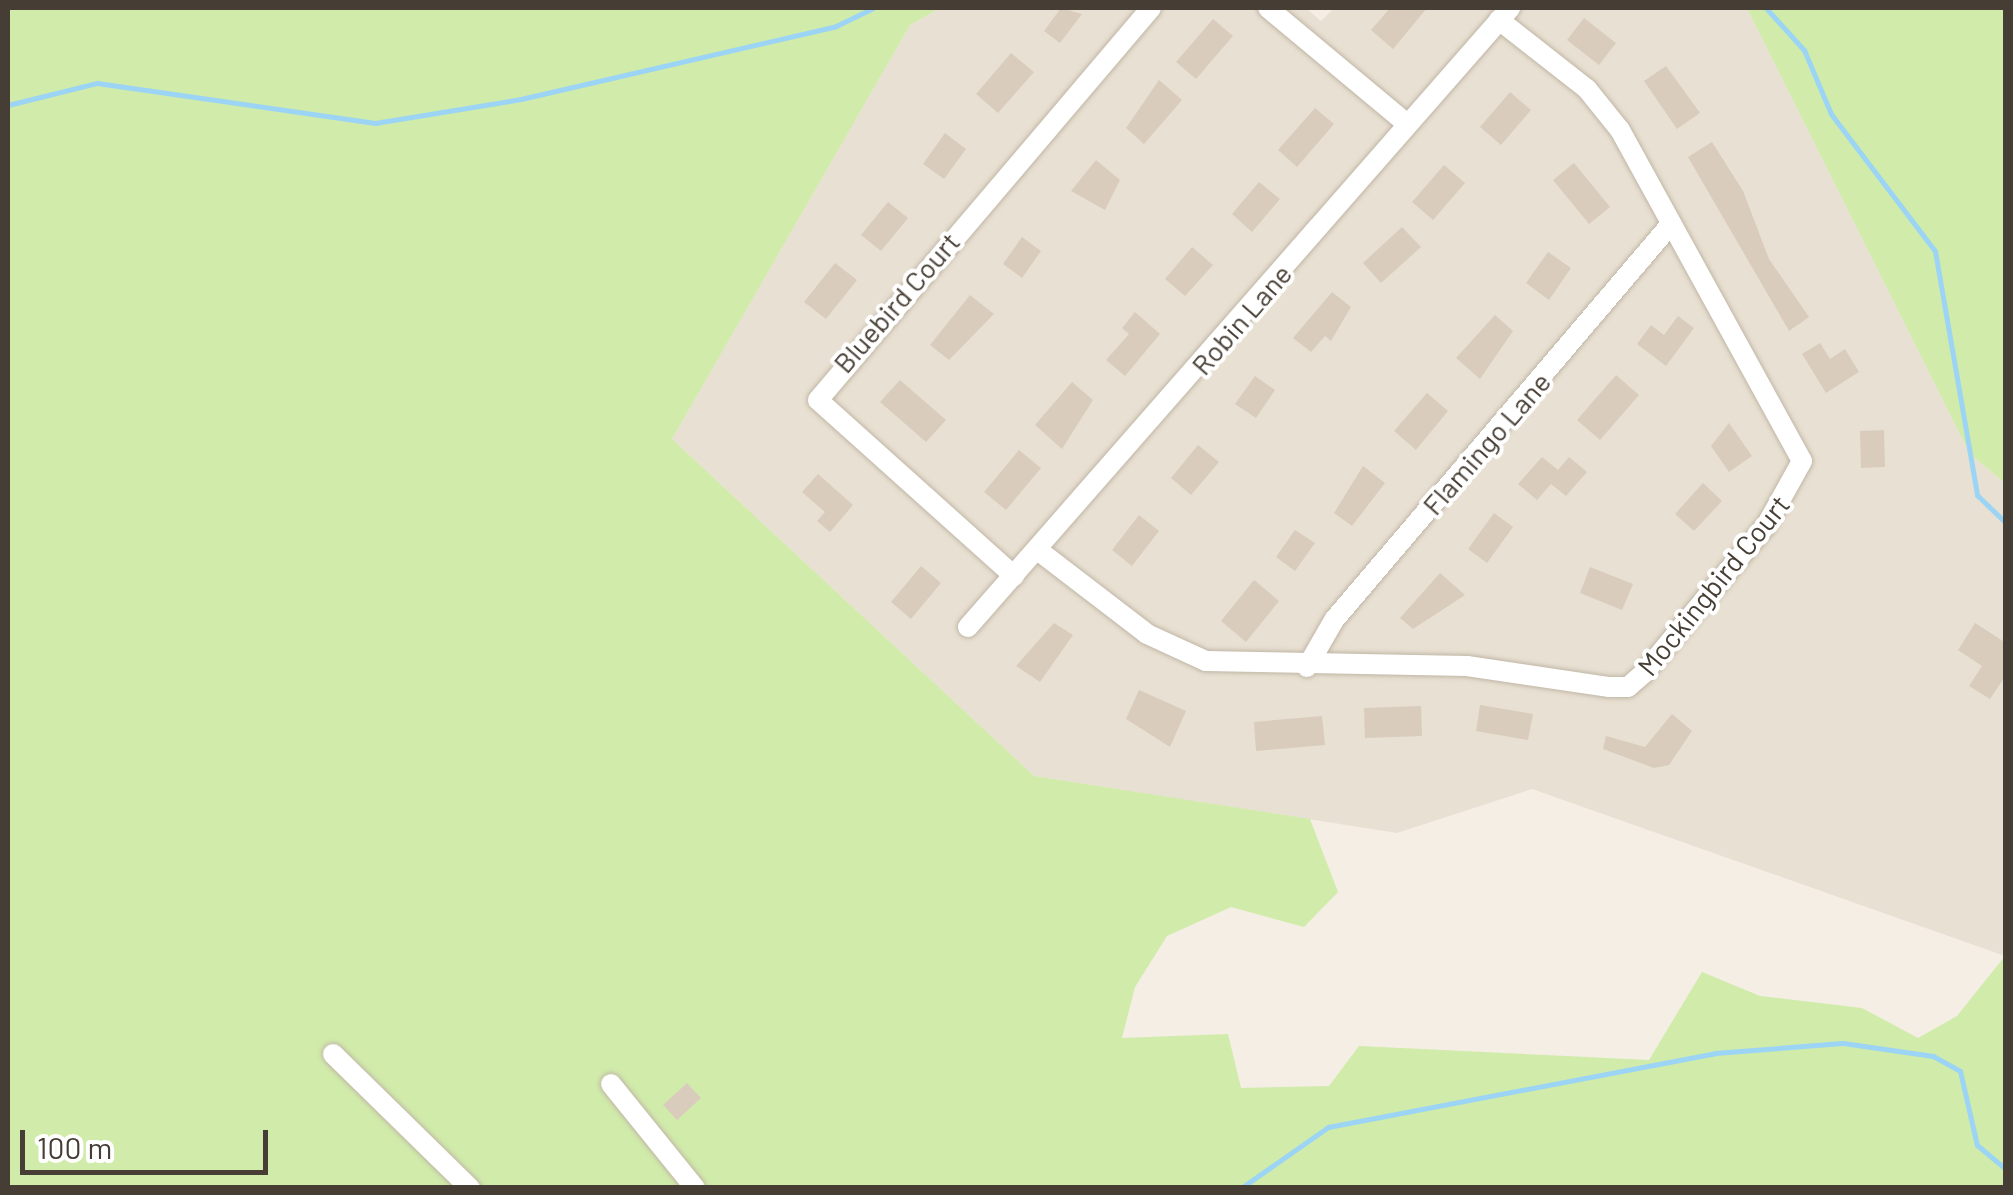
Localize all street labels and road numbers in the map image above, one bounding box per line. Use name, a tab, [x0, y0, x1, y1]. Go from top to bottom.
street label: Bluebird Court	[826, 225, 966, 379]
street label: Robin Lane	[1184, 257, 1298, 381]
street label: Flamingo Lane	[1415, 365, 1557, 521]
street label: Mockingbird Court	[1630, 488, 1796, 682]

